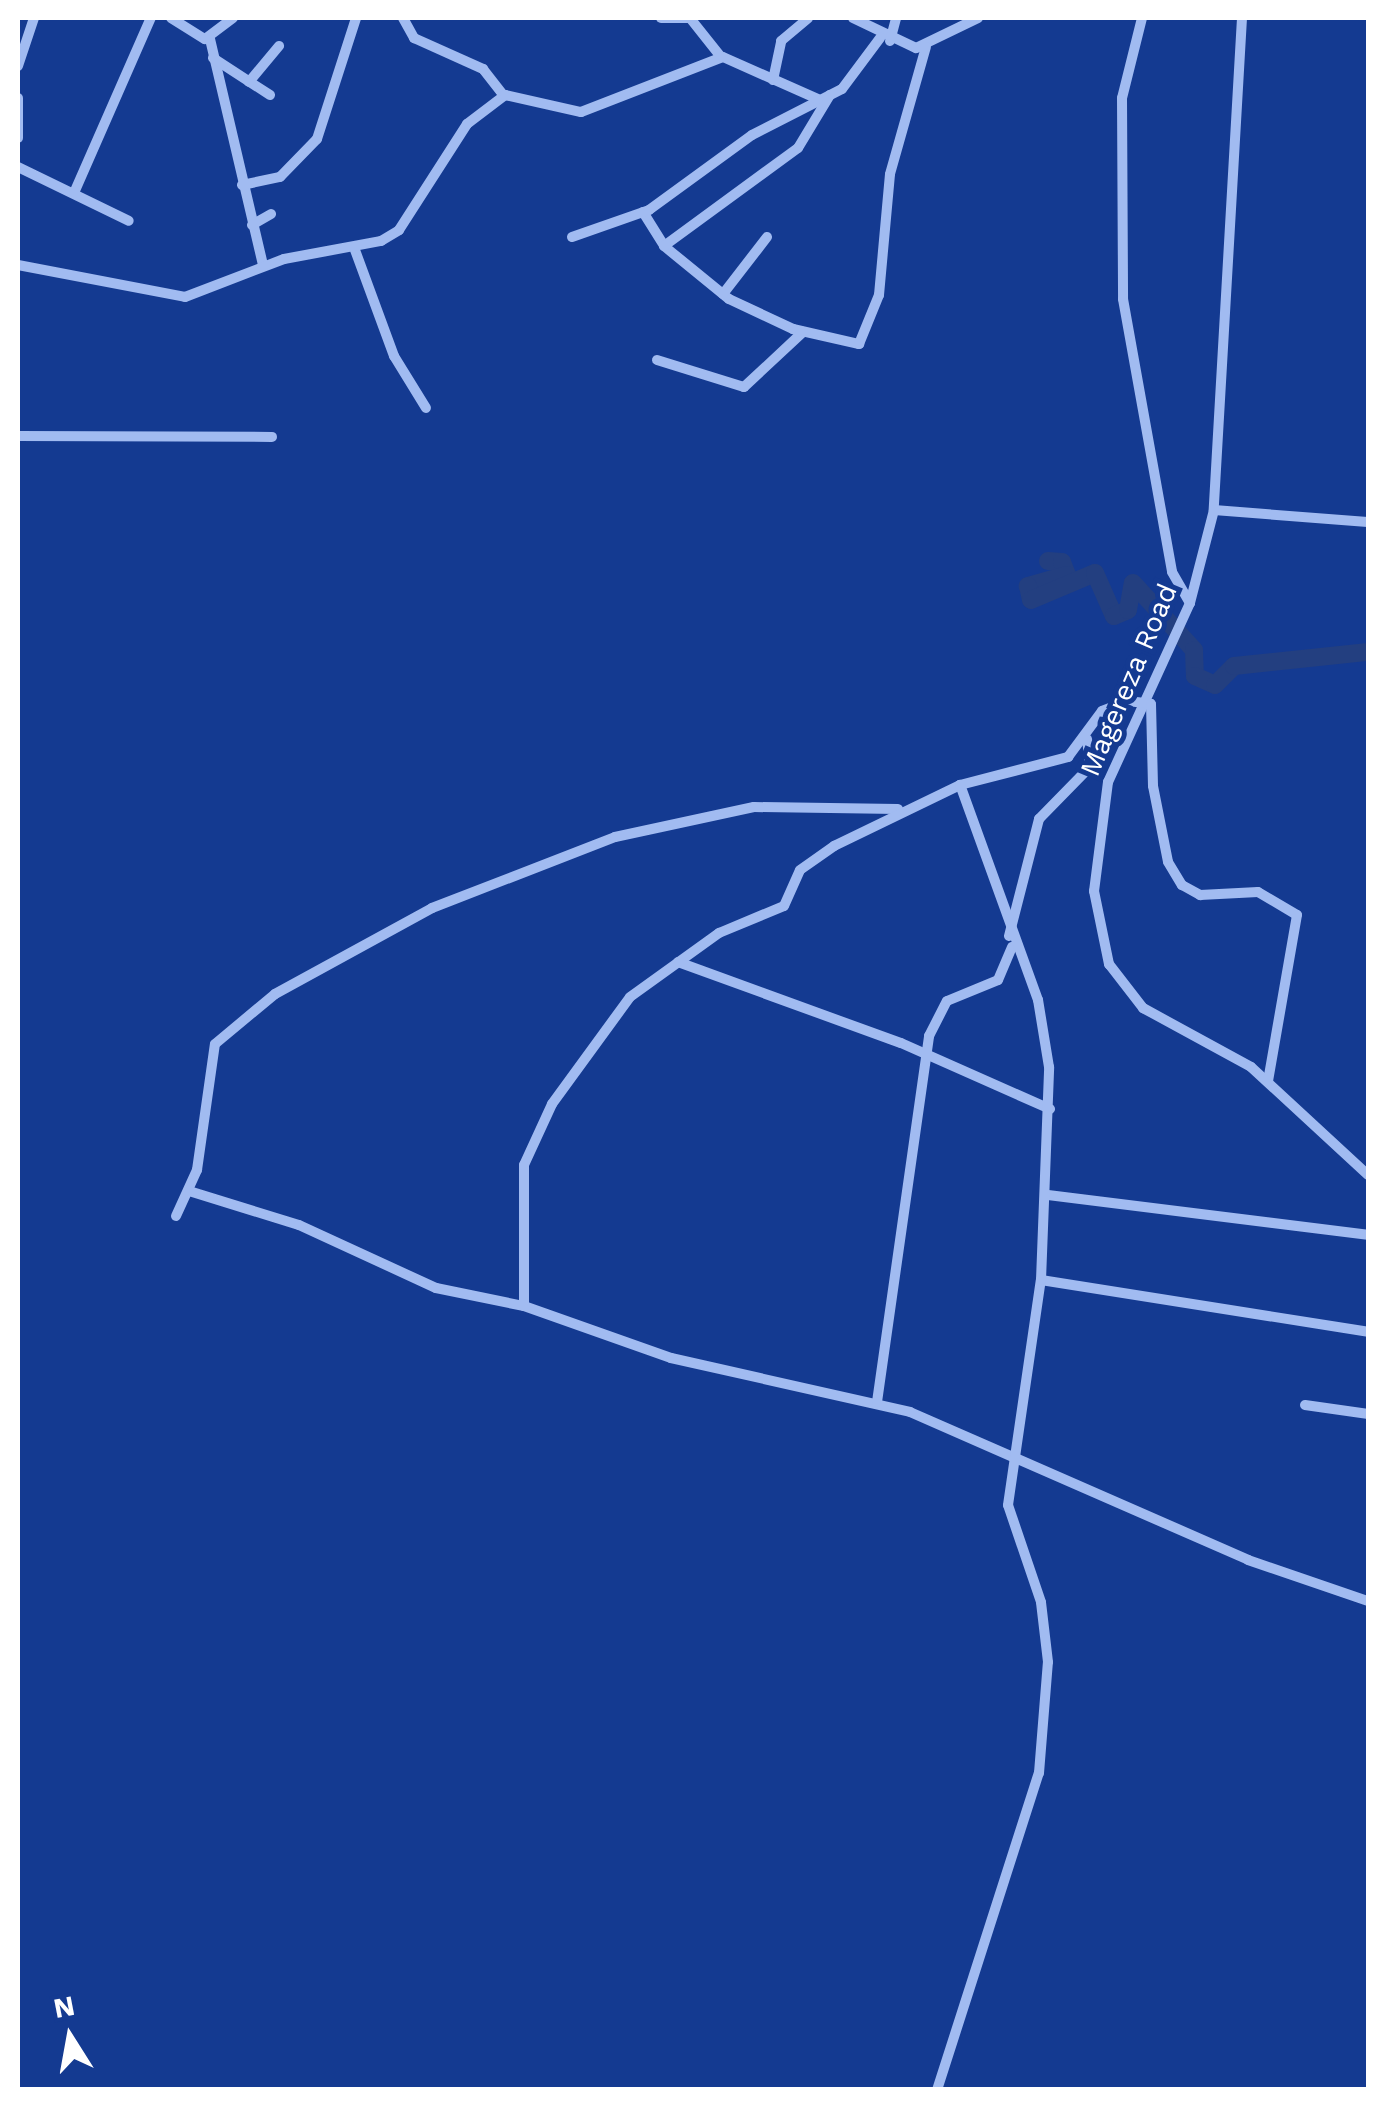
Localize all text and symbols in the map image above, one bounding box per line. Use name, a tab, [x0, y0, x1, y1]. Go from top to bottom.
street label: Magereza Road	[1073, 578, 1185, 782]
north arrow	[20, 1987, 120, 2087]
text: N	[51, 1989, 78, 2025]

